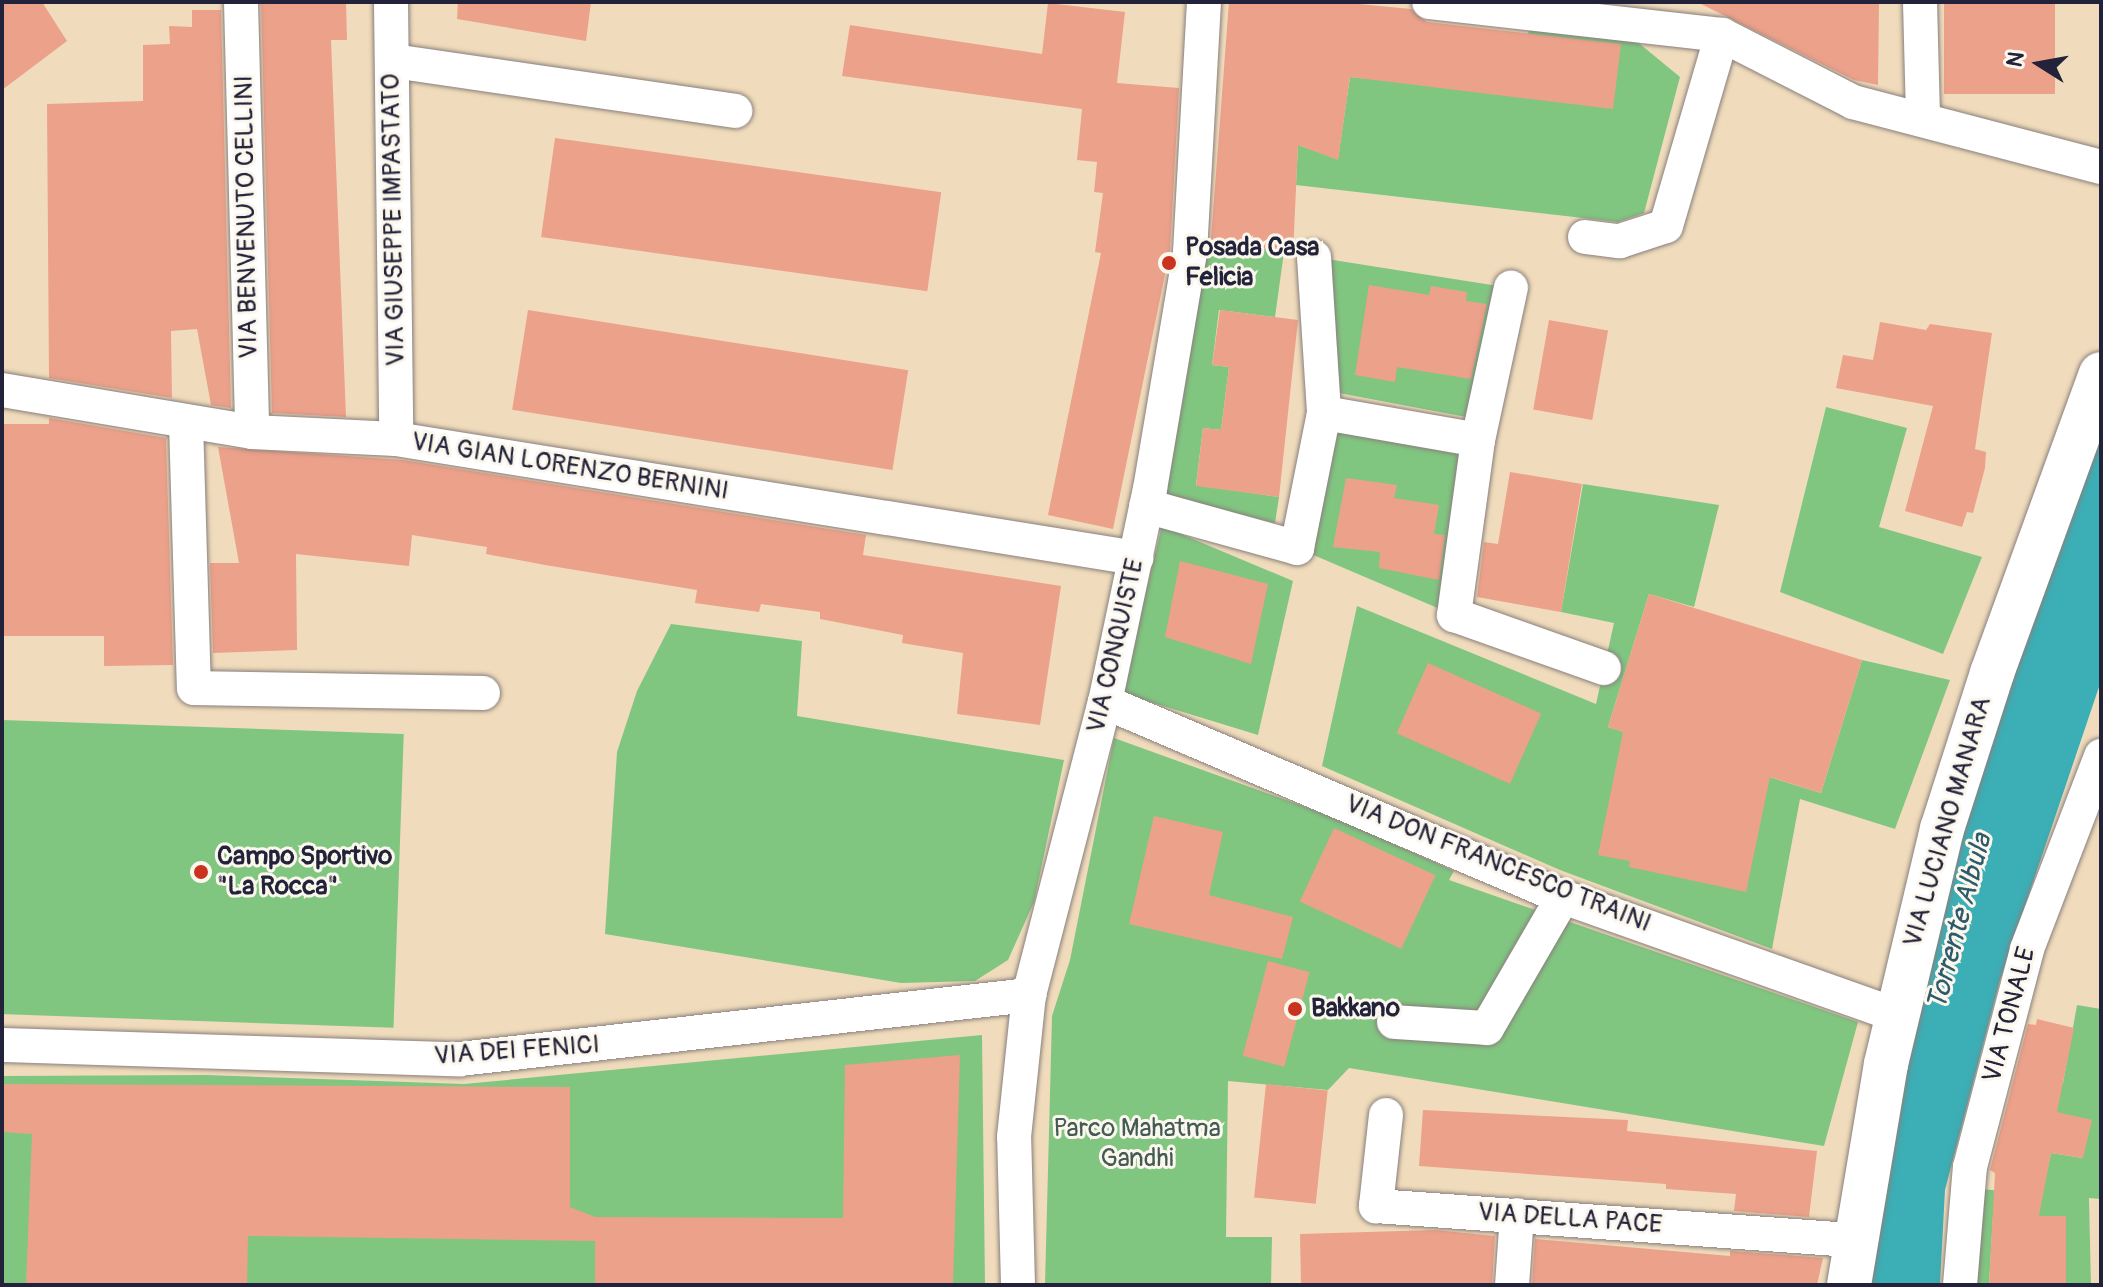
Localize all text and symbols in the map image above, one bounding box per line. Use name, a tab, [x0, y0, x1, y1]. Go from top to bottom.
north arrow	[1999, 24, 2079, 104]
text: N	[2000, 49, 2031, 69]
street label: VIA GIUSEPPE IMPASTATO	[376, 73, 412, 367]
street label: VIA BENVENUTO CELLINI	[229, 75, 265, 359]
place label: Posada Casa Felicia	[1185, 232, 1319, 294]
marker: Posada Casa Felicia	[1160, 254, 1178, 272]
street label: VIA GIAN LORENZO BERNINI	[409, 426, 731, 508]
street label: VIA CONQUISTE	[1081, 556, 1151, 736]
street label: VIA LUCIANO MANARA	[1897, 693, 1999, 951]
street label: VIA DON FRANCESCO TRAINI	[1341, 788, 1655, 940]
water label: Torrente Albula	[1920, 830, 2000, 1014]
place label: Campo Sportivo "La Rocca"	[217, 841, 392, 902]
marker: Campo Sportivo "La Rocca"	[192, 863, 210, 881]
street label: VIA TONALE	[1977, 944, 2043, 1086]
place label: Bakkano	[1311, 993, 1400, 1025]
marker: Bakkano	[1286, 1000, 1304, 1018]
street label: VIA DEI FENICI	[433, 1030, 601, 1072]
park label: Parco Mahatma Gandhi	[1053, 1113, 1221, 1174]
street label: VIA DELLA PACE	[1477, 1197, 1663, 1241]

